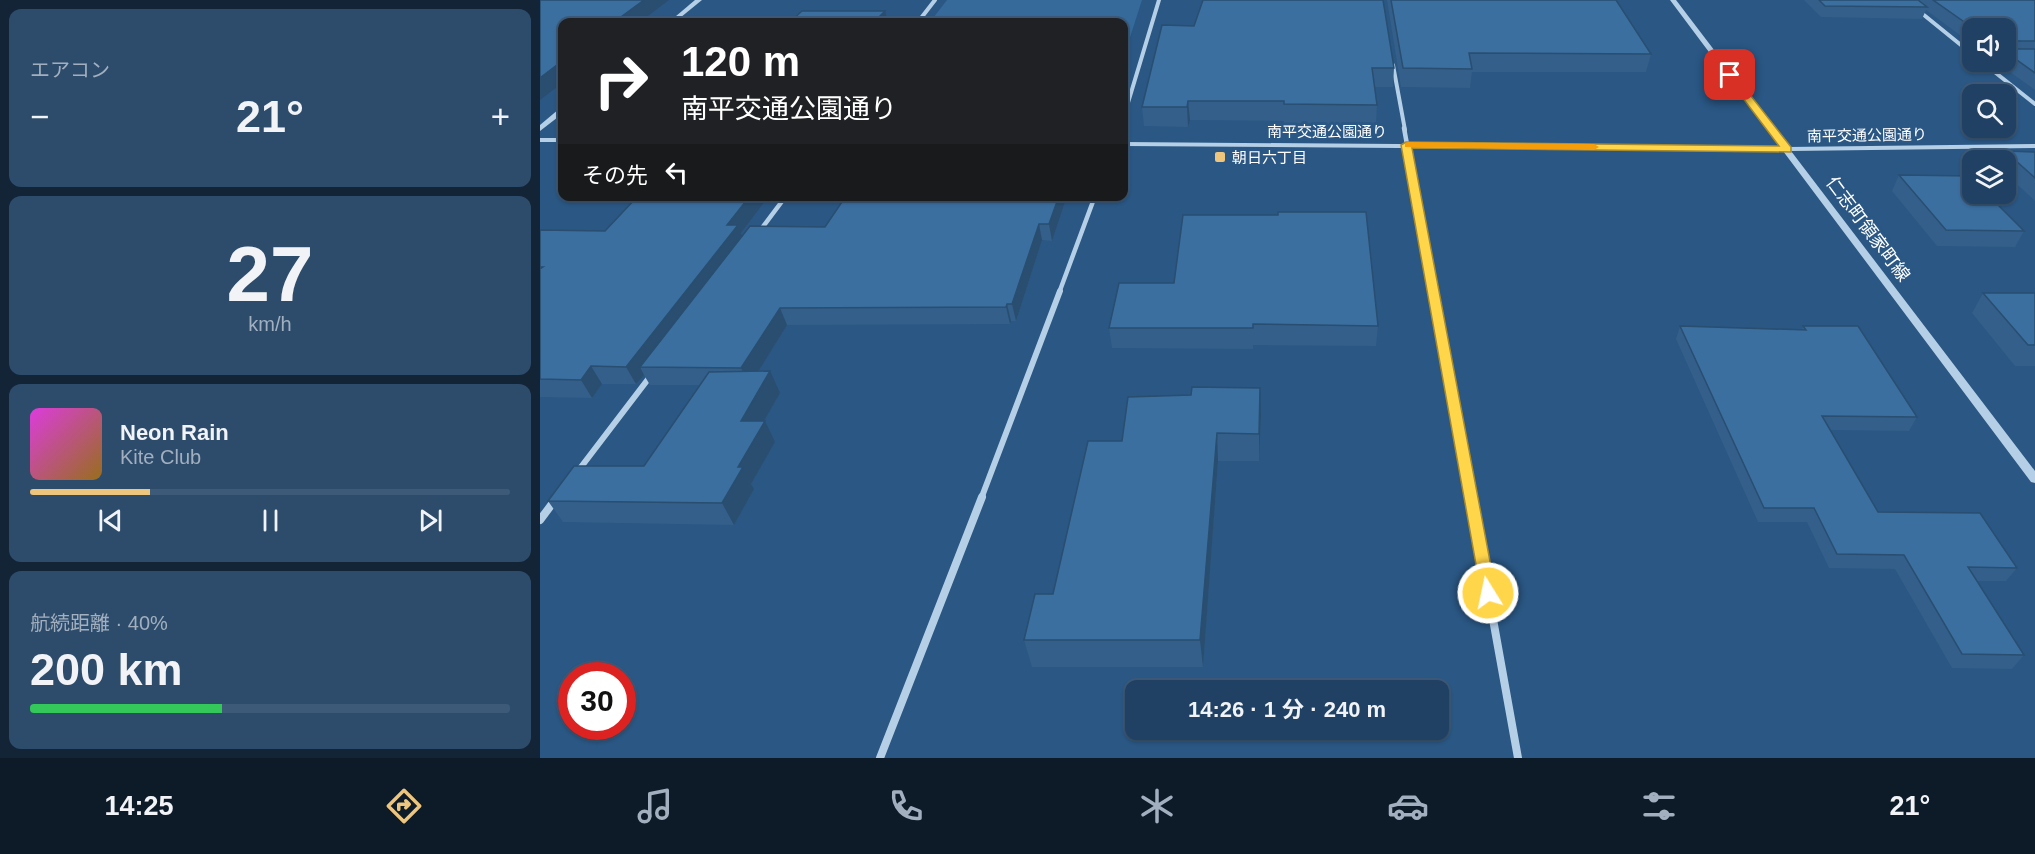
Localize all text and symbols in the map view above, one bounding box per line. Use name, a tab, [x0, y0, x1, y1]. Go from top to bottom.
map controls	[1962, 18, 2016, 204]
button: sound	[1962, 18, 2016, 72]
text: 120 m	[681, 38, 800, 85]
icon: right	[582, 42, 660, 120]
pin	[1704, 49, 1755, 100]
icon: arrive	[1713, 58, 1746, 91]
text: エアコン	[30, 59, 110, 81]
button: search	[1962, 84, 2016, 138]
text: 21°	[236, 91, 304, 142]
text: 南平交通公園通り	[681, 94, 897, 124]
text: −	[30, 98, 49, 135]
text: +	[491, 98, 510, 135]
street label: 南平交通公園通り	[1267, 123, 1387, 140]
street label: 南平交通公園通り	[1807, 125, 1927, 145]
place label: 朝日六丁目	[1232, 149, 1307, 166]
marker: 朝日六丁目	[1213, 150, 1227, 164]
button: layers	[1962, 150, 2016, 204]
icon: left	[660, 156, 693, 189]
text: その先	[582, 163, 648, 188]
street label: 仁志町領家町線	[1822, 173, 1914, 285]
text: 27	[227, 230, 313, 318]
text: km/h	[248, 313, 292, 335]
text: Neon Rain	[120, 420, 229, 445]
text: Kite Club	[120, 446, 201, 468]
icon: previous	[94, 504, 127, 537]
icon: pause	[254, 504, 287, 537]
icon: next	[414, 504, 447, 537]
position arrow	[1456, 561, 1520, 625]
text: 航続距離 · 40%	[30, 612, 168, 634]
text: 200 km	[30, 644, 183, 695]
speed limit sign: 30	[558, 662, 636, 740]
text: 14:26 · 1 分 · 240 m	[1188, 697, 1386, 722]
icon: directions	[383, 785, 425, 827]
icon: music	[634, 785, 676, 827]
icon: phone	[885, 785, 927, 827]
icon: climate	[1136, 785, 1178, 827]
icon: car	[1387, 785, 1429, 827]
icon: filters	[1638, 785, 1680, 827]
text: 14:25	[105, 791, 174, 821]
text: 21°	[1890, 791, 1930, 821]

